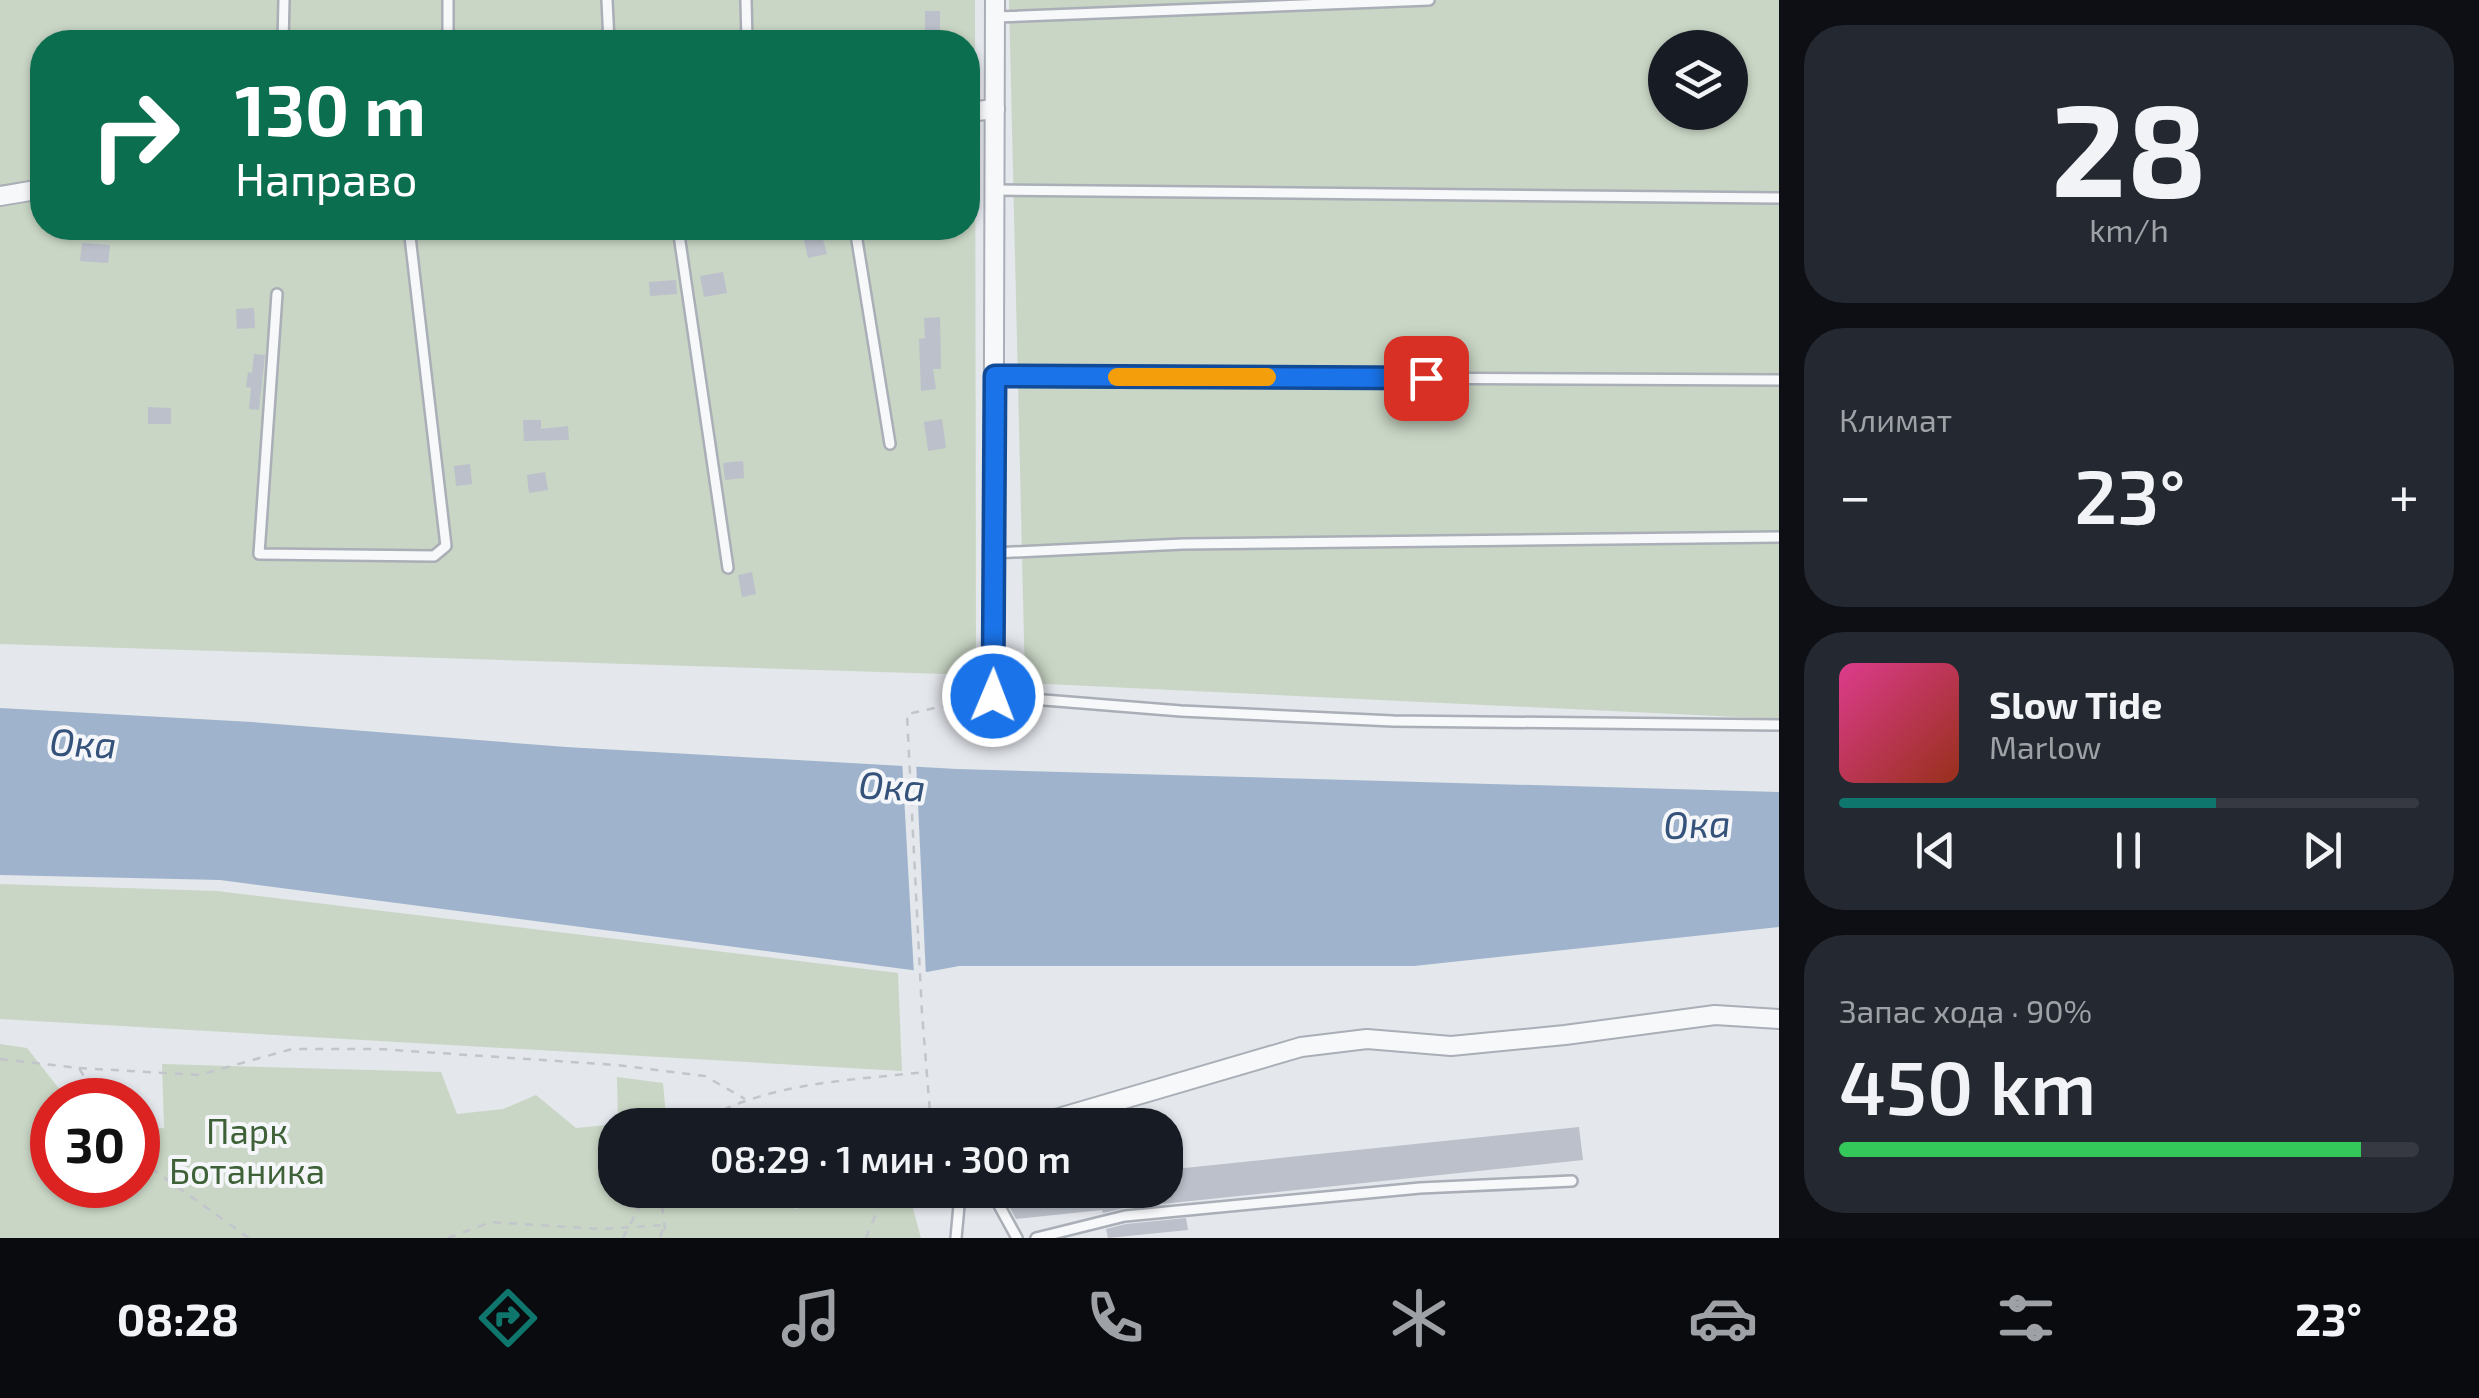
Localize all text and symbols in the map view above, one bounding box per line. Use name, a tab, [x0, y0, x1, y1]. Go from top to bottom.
map controls	[1648, 30, 1748, 130]
button: layers	[1648, 30, 1748, 130]
text: 130 m	[235, 66, 426, 150]
text: 28	[2051, 67, 2207, 223]
icon: right	[70, 70, 200, 200]
text: Направо	[235, 151, 417, 205]
text: km/h	[2089, 210, 2169, 248]
pin	[1384, 336, 1469, 421]
icon: arrive	[1399, 351, 1454, 406]
text: Климат	[1839, 400, 1952, 438]
text: 23°	[2074, 449, 2186, 539]
text: −	[1839, 461, 1871, 527]
text: +	[2389, 461, 2419, 527]
position arrow	[941, 644, 1045, 748]
text: Slow Tide	[1989, 681, 2162, 727]
water label: Ока	[48, 717, 118, 767]
text: Marlow	[1989, 727, 2101, 765]
water label: Ока	[857, 760, 927, 810]
water label: Ока	[1663, 799, 1731, 847]
icon: previous	[1908, 823, 1963, 878]
icon: pause	[2101, 823, 2156, 878]
icon: next	[2295, 823, 2350, 878]
text: Запас хода · 90%	[1839, 991, 2092, 1029]
text: 450 km	[1839, 1040, 2096, 1130]
speed limit sign: 30	[30, 1078, 160, 1208]
park label: Парк Ботаника	[169, 1109, 325, 1191]
text: 08:29 · 1 мин · 300 m	[710, 1135, 1071, 1181]
icon: directions	[473, 1283, 543, 1353]
icon: music	[776, 1283, 846, 1353]
icon: phone	[1080, 1283, 1150, 1353]
icon: climate	[1384, 1283, 1454, 1353]
icon: car	[1688, 1283, 1758, 1353]
icon: filters	[1991, 1283, 2061, 1353]
text: 08:28	[117, 1291, 239, 1345]
text: 23°	[2295, 1291, 2362, 1345]

